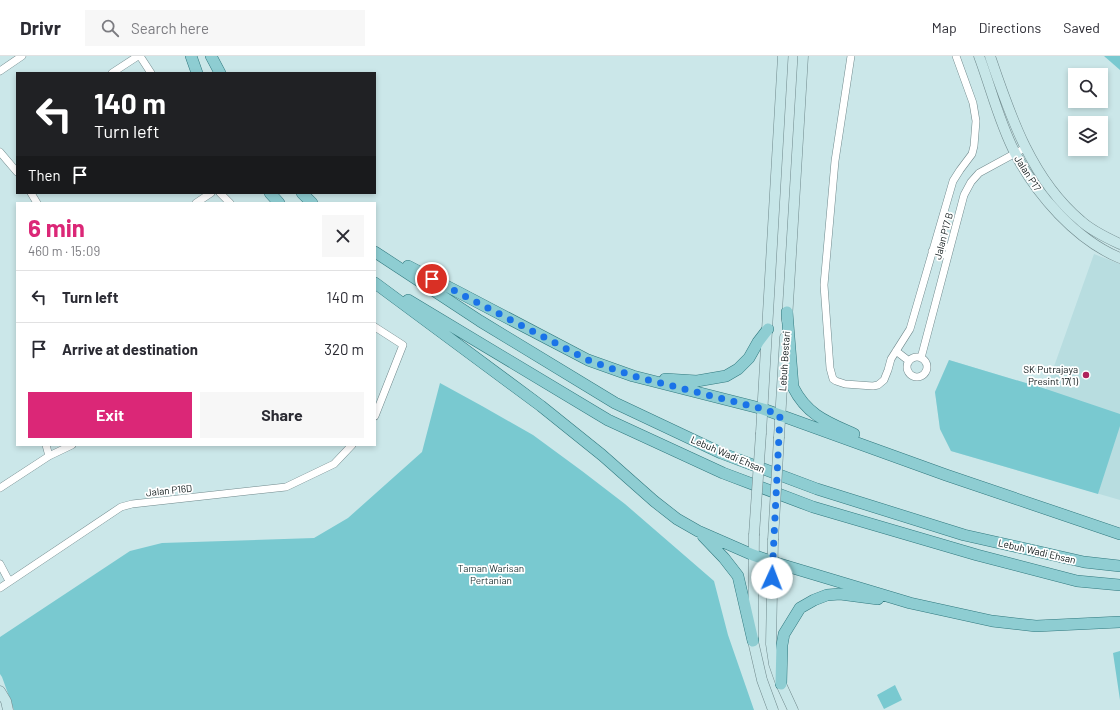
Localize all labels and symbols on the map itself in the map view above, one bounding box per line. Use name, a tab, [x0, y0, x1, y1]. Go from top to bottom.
street label: Jalan P17	[1012, 153, 1044, 193]
street label: Jalan P17 B	[931, 211, 955, 261]
pin	[415, 262, 449, 296]
street label: Lebuh Bestari	[776, 330, 792, 392]
place label: SK Putrajaya Presint 17(1)	[1023, 363, 1078, 387]
marker: SK Putrajaya Presint 17(1)	[1081, 370, 1091, 380]
street label: Lebuh Wadi Ehsan	[689, 433, 767, 475]
street label: Jalan P16D	[145, 482, 193, 498]
street label: Lebuh Wadi Ehsan	[997, 536, 1077, 566]
position arrow	[751, 557, 793, 599]
park label: Taman Warisan Pertanian	[458, 562, 524, 586]

